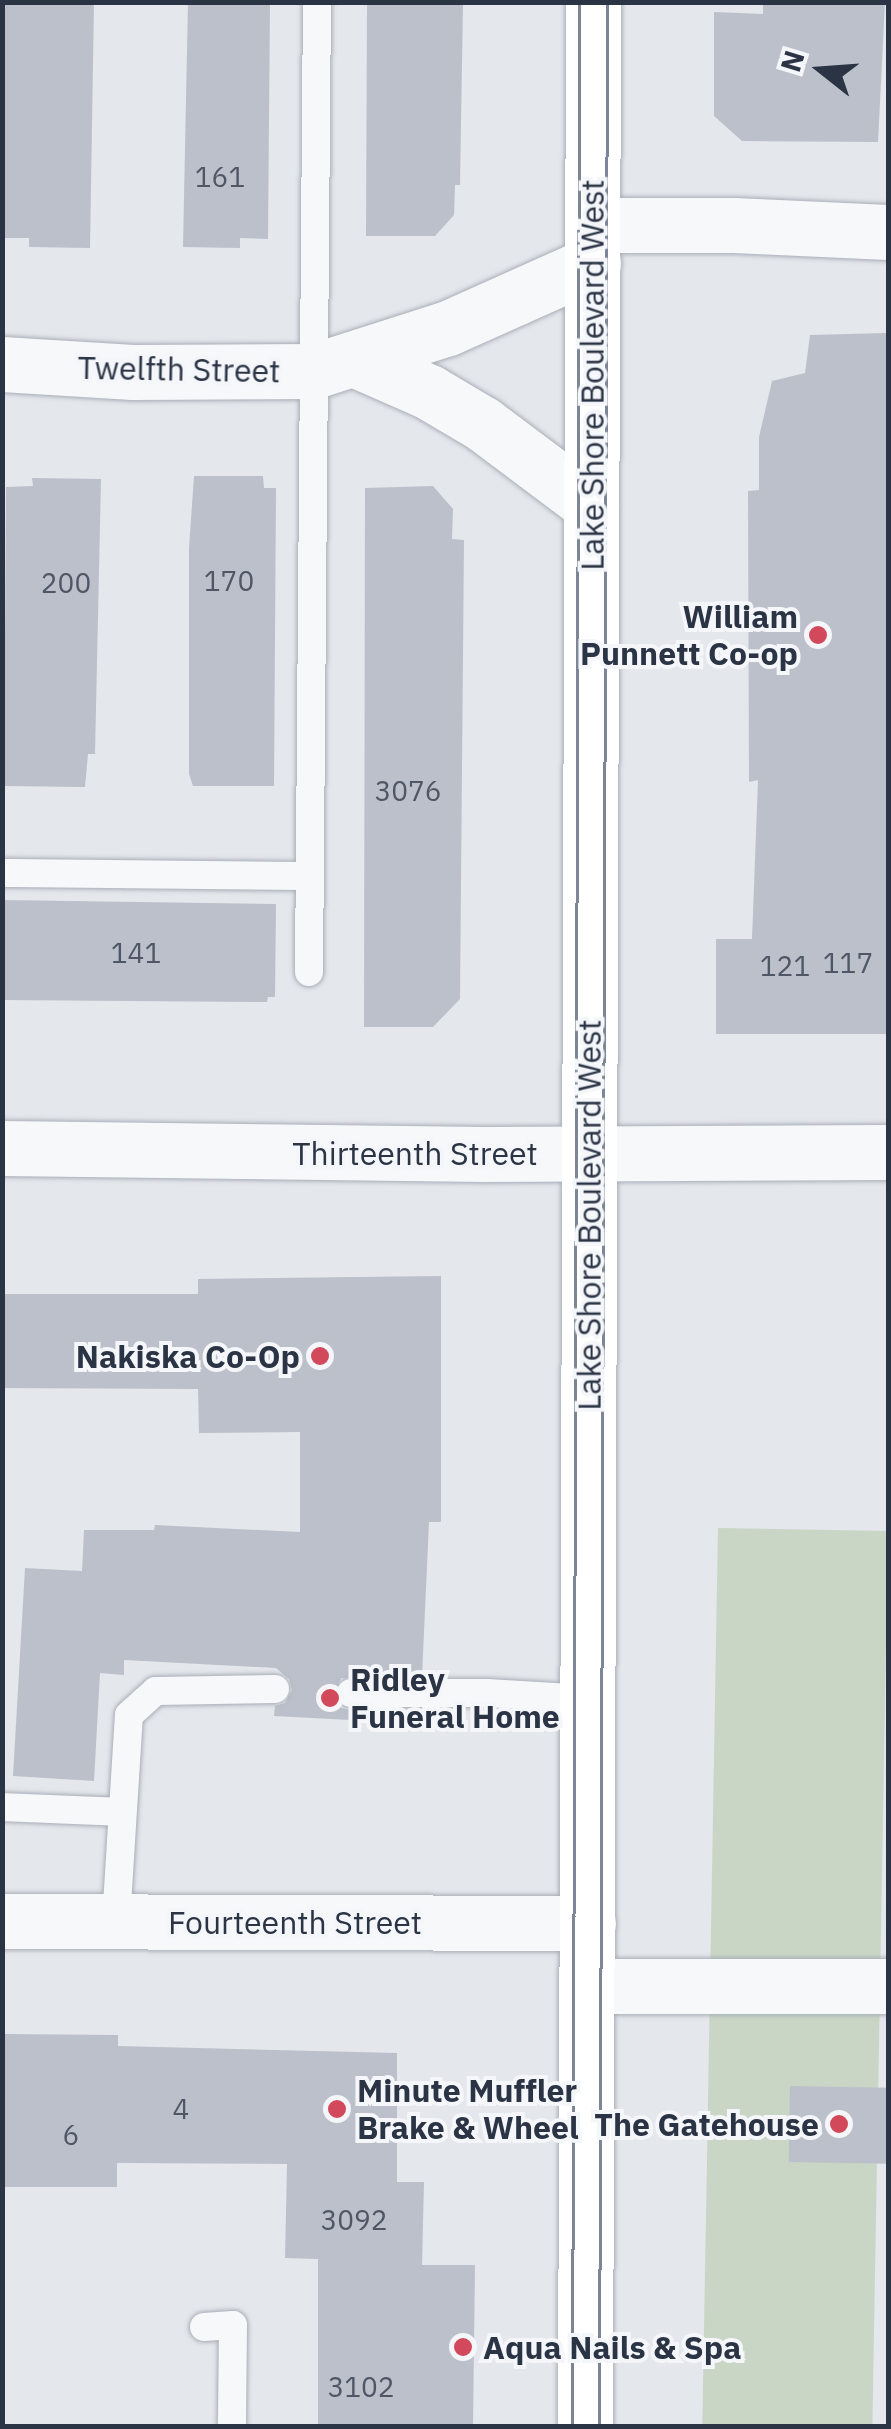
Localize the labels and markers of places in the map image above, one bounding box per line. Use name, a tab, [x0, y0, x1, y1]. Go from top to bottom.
place label: William Punnett Co-op	[580, 598, 798, 673]
marker: William Punnett Co-op	[807, 624, 829, 646]
place label: Nakiska Co-Op	[76, 1337, 300, 1375]
marker: Nakiska Co-Op	[309, 1345, 331, 1367]
place label: Ridley Funeral Home	[350, 1661, 560, 1736]
marker: Ridley Funeral Home	[319, 1687, 341, 1709]
place label: Minute Muffler Brake & Wheel	[357, 2072, 579, 2147]
marker: Minute Muffler Brake & Wheel	[326, 2098, 348, 2120]
place label: The Gatehouse	[594, 2105, 819, 2143]
marker: The Gatehouse	[828, 2113, 850, 2135]
place label: Aqua Nails & Spa	[483, 2328, 741, 2366]
marker: Aqua Nails & Spa	[452, 2336, 474, 2358]

